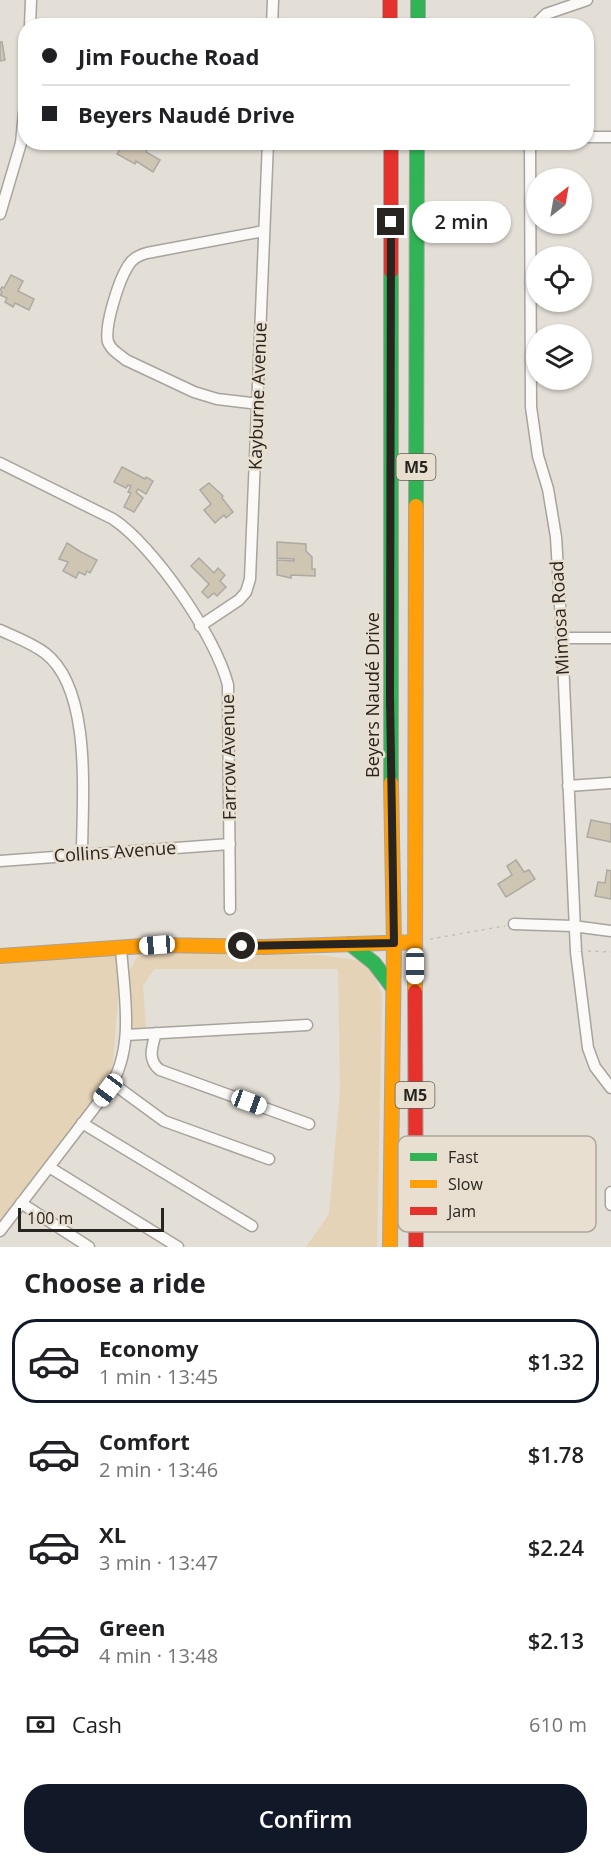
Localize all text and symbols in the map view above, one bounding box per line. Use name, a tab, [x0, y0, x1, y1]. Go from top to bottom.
text: Jim Fouche Road	[78, 41, 259, 71]
text: Beyers Naudé Drive	[78, 99, 295, 129]
north arrow	[526, 168, 592, 234]
map controls	[526, 168, 592, 390]
callout: 2 min	[412, 201, 511, 243]
route end	[377, 208, 404, 235]
text: 2 min	[435, 208, 489, 235]
button: locate	[526, 246, 592, 312]
street label: Kayburne Avenue	[242, 322, 272, 470]
button: layers	[526, 324, 592, 390]
road number: M5	[396, 454, 436, 480]
street label: Mimosa Road	[544, 560, 574, 676]
street label: Beyers Naudé Drive	[360, 612, 384, 778]
street label: Farrow Avenue	[215, 694, 241, 820]
street label: Collins Avenue	[53, 835, 177, 867]
route start	[228, 932, 255, 959]
car	[138, 935, 176, 955]
car	[406, 948, 424, 984]
car	[90, 1070, 126, 1110]
road number: M5	[396, 1082, 434, 1108]
car	[229, 1087, 269, 1117]
legend	[398, 1136, 596, 1232]
text: Fast	[448, 1146, 479, 1168]
text: Slow	[448, 1173, 483, 1195]
text: Jam	[446, 1200, 476, 1222]
scale bar	[18, 1205, 164, 1232]
text: 100 m	[27, 1207, 73, 1229]
text: Choose a ride	[24, 1264, 206, 1301]
text: Economy	[99, 1333, 198, 1363]
icon: car	[27, 1334, 81, 1388]
text: $1.32	[528, 1346, 584, 1376]
text: 1 min · 13:45	[99, 1363, 218, 1390]
text: Comfort	[99, 1426, 190, 1456]
icon: car	[27, 1427, 81, 1481]
text: $1.78	[528, 1439, 584, 1469]
text: 2 min · 13:46	[99, 1456, 218, 1483]
text: XL	[99, 1519, 126, 1549]
icon: car	[27, 1520, 81, 1574]
text: $2.24	[528, 1532, 584, 1562]
text: 3 min · 13:47	[99, 1549, 218, 1576]
text: Green	[99, 1612, 165, 1642]
icon: car	[27, 1613, 81, 1667]
text: $2.13	[528, 1625, 584, 1655]
text: 4 min · 13:48	[99, 1642, 218, 1669]
icon: cash	[24, 1708, 57, 1741]
text: Cash	[72, 1709, 122, 1739]
text: 610 m	[529, 1711, 587, 1738]
button: Confirm	[24, 1784, 587, 1853]

